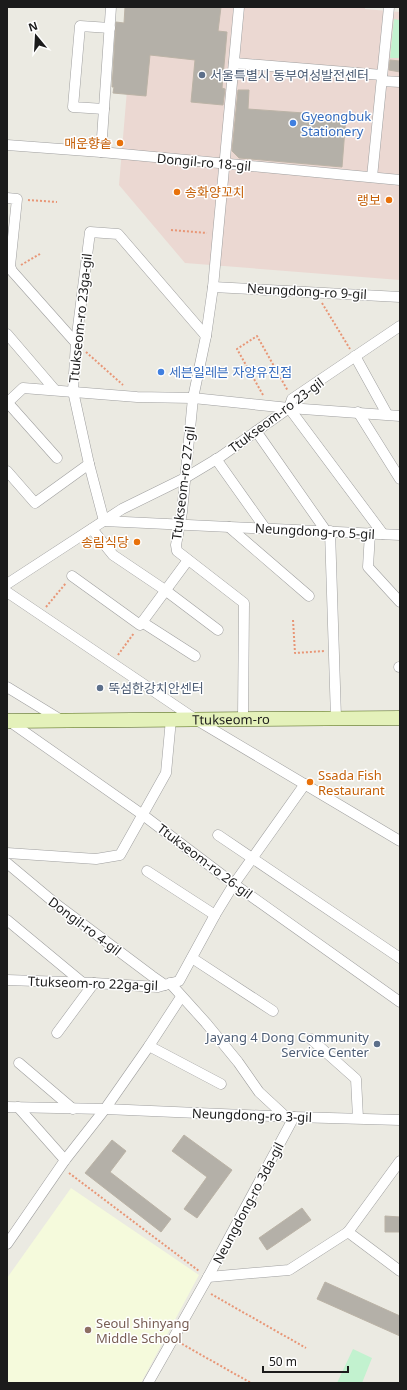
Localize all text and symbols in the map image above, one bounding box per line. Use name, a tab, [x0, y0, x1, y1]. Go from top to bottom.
north arrow	[16, 16, 56, 56]
text: N	[26, 17, 39, 35]
place label: 서울특별시 동부여성발전센터	[210, 66, 369, 84]
marker: 서울특별시 동부여성발전센터	[197, 70, 207, 80]
place label: Gyeongbuk Stationery	[301, 107, 371, 140]
marker: Gyeongbuk Stationery	[288, 118, 298, 128]
place label: 매운향솥	[64, 134, 112, 152]
marker: 매운향솥	[115, 138, 125, 148]
street label: Dongil-ro 18-gil	[156, 149, 252, 175]
place label: 송화양꼬치	[185, 183, 245, 201]
marker: 송화양꼬치	[172, 187, 182, 197]
place label: 랭보	[357, 191, 381, 209]
marker: 랭보	[384, 195, 394, 205]
street label: Ttukseom-ro 23ga-gil	[64, 252, 96, 384]
street label: Neungdong-ro 9-gil	[247, 279, 367, 303]
place label: 세븐일레븐 자양유진점	[169, 363, 292, 381]
marker: 세븐일레븐 자양유진점	[156, 367, 166, 377]
street label: Ttukseom-ro 23-gil	[225, 373, 327, 457]
street label: Ttukseom-ro 27-gil	[167, 425, 199, 541]
street label: Neungdong-ro 5-gil	[255, 519, 375, 543]
place label: 송림식당	[81, 533, 129, 551]
marker: 송림식당	[132, 537, 142, 547]
place label: 뚝섬한강치안센터	[108, 679, 204, 697]
marker: 뚝섬한강치안센터	[95, 683, 105, 693]
street label: Ttukseom-ro	[192, 710, 270, 729]
place label: Ssada Fish Restaurant	[318, 766, 385, 799]
marker: Ssada Fish Restaurant	[305, 777, 315, 787]
street label: Ttukseom-ro 26-gil	[154, 819, 256, 903]
street label: Dongil-ro 4-gil	[45, 893, 125, 959]
street label: Ttukseom-ro 22ga-gil	[28, 972, 158, 994]
place label: Jayang 4 Dong Community Service Center	[204, 1028, 370, 1061]
marker: Jayang 4 Dong Community Service Center	[372, 1039, 382, 1049]
street label: Neungdong-ro 3-gil	[192, 1104, 312, 1126]
street label: Neungdong-ro 3da-gil	[208, 1139, 288, 1267]
place label: Seoul Shinyang Middle School	[96, 1314, 190, 1347]
marker: Seoul Shinyang Middle School	[83, 1325, 93, 1335]
scale bar	[263, 1348, 348, 1374]
text: 50 m	[269, 1353, 297, 1370]

